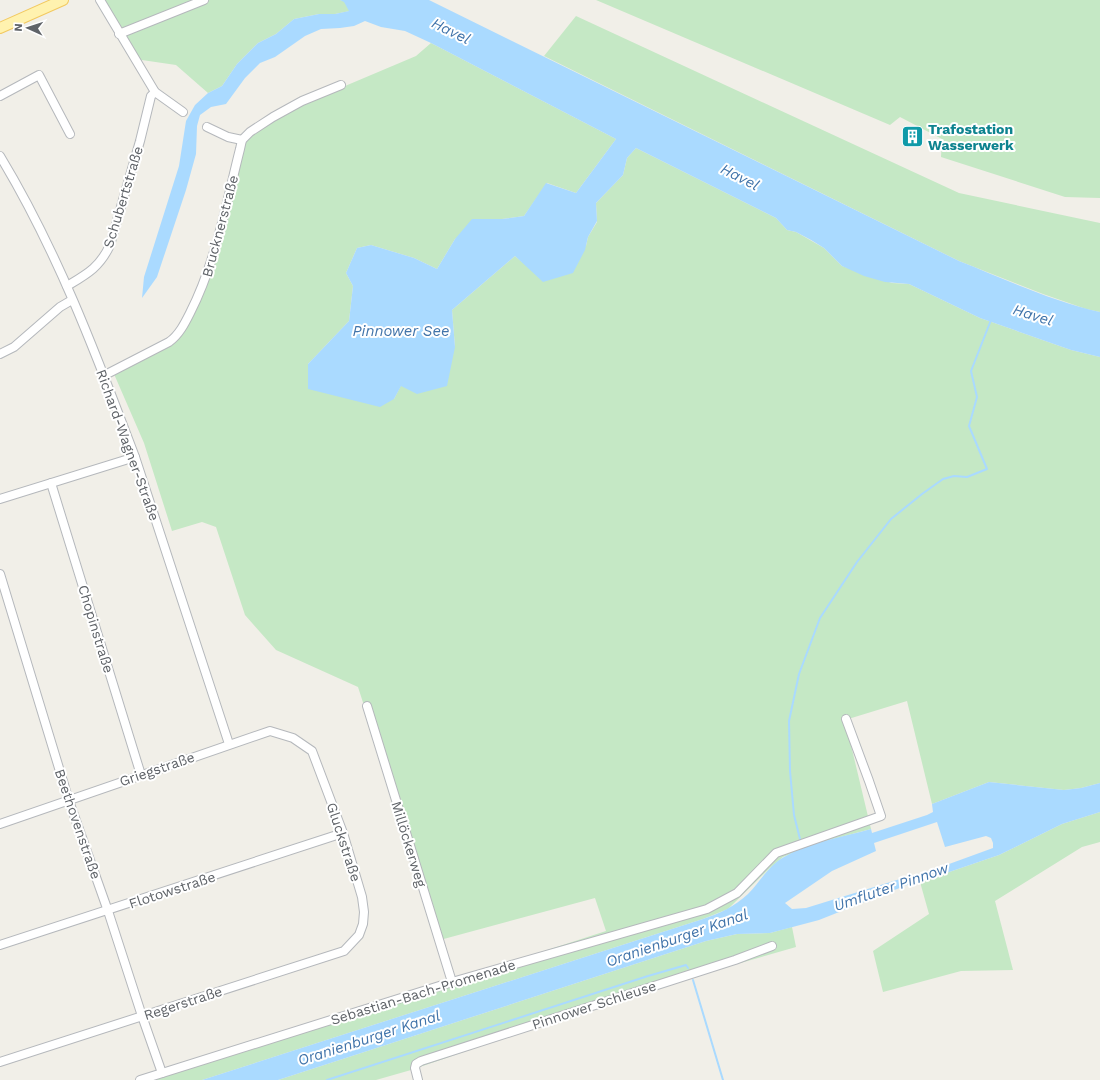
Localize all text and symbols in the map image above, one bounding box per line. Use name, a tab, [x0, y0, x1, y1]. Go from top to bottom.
north arrow	[8, 8, 48, 48]
water label: Havel	[429, 14, 474, 48]
text: N	[12, 23, 25, 32]
place label: Trafostation Wasserwerk	[928, 121, 1014, 153]
building icon: Trafostation Wasserwerk	[899, 124, 925, 150]
street label: Schubertstraße	[100, 144, 146, 250]
water label: Havel	[718, 160, 763, 194]
street label: Brucknerstraße	[199, 173, 241, 279]
water label: Havel	[1011, 300, 1056, 330]
water label: Pinnower See	[352, 322, 450, 340]
street label: Richard-Wagner-Straße	[93, 367, 163, 523]
street label: Chopinstraße	[75, 583, 117, 675]
street label: Griegstraße	[117, 749, 197, 789]
street label: Beethovenstraße	[52, 767, 104, 881]
street label: Millöckerweg	[388, 799, 430, 889]
street label: Gluckstraße	[324, 800, 364, 884]
water label: Umfluter Pinnow	[831, 859, 952, 915]
street label: Flotowstraße	[127, 868, 217, 912]
water label: Oranienburger Kanal	[604, 905, 751, 971]
street label: Sebastian-Bach-Promenade	[329, 956, 517, 1028]
street label: Pinnower Schleuse	[530, 977, 658, 1033]
street label: Regerstraße	[142, 983, 224, 1023]
water label: Oranienburger Kanal	[295, 1006, 443, 1070]

